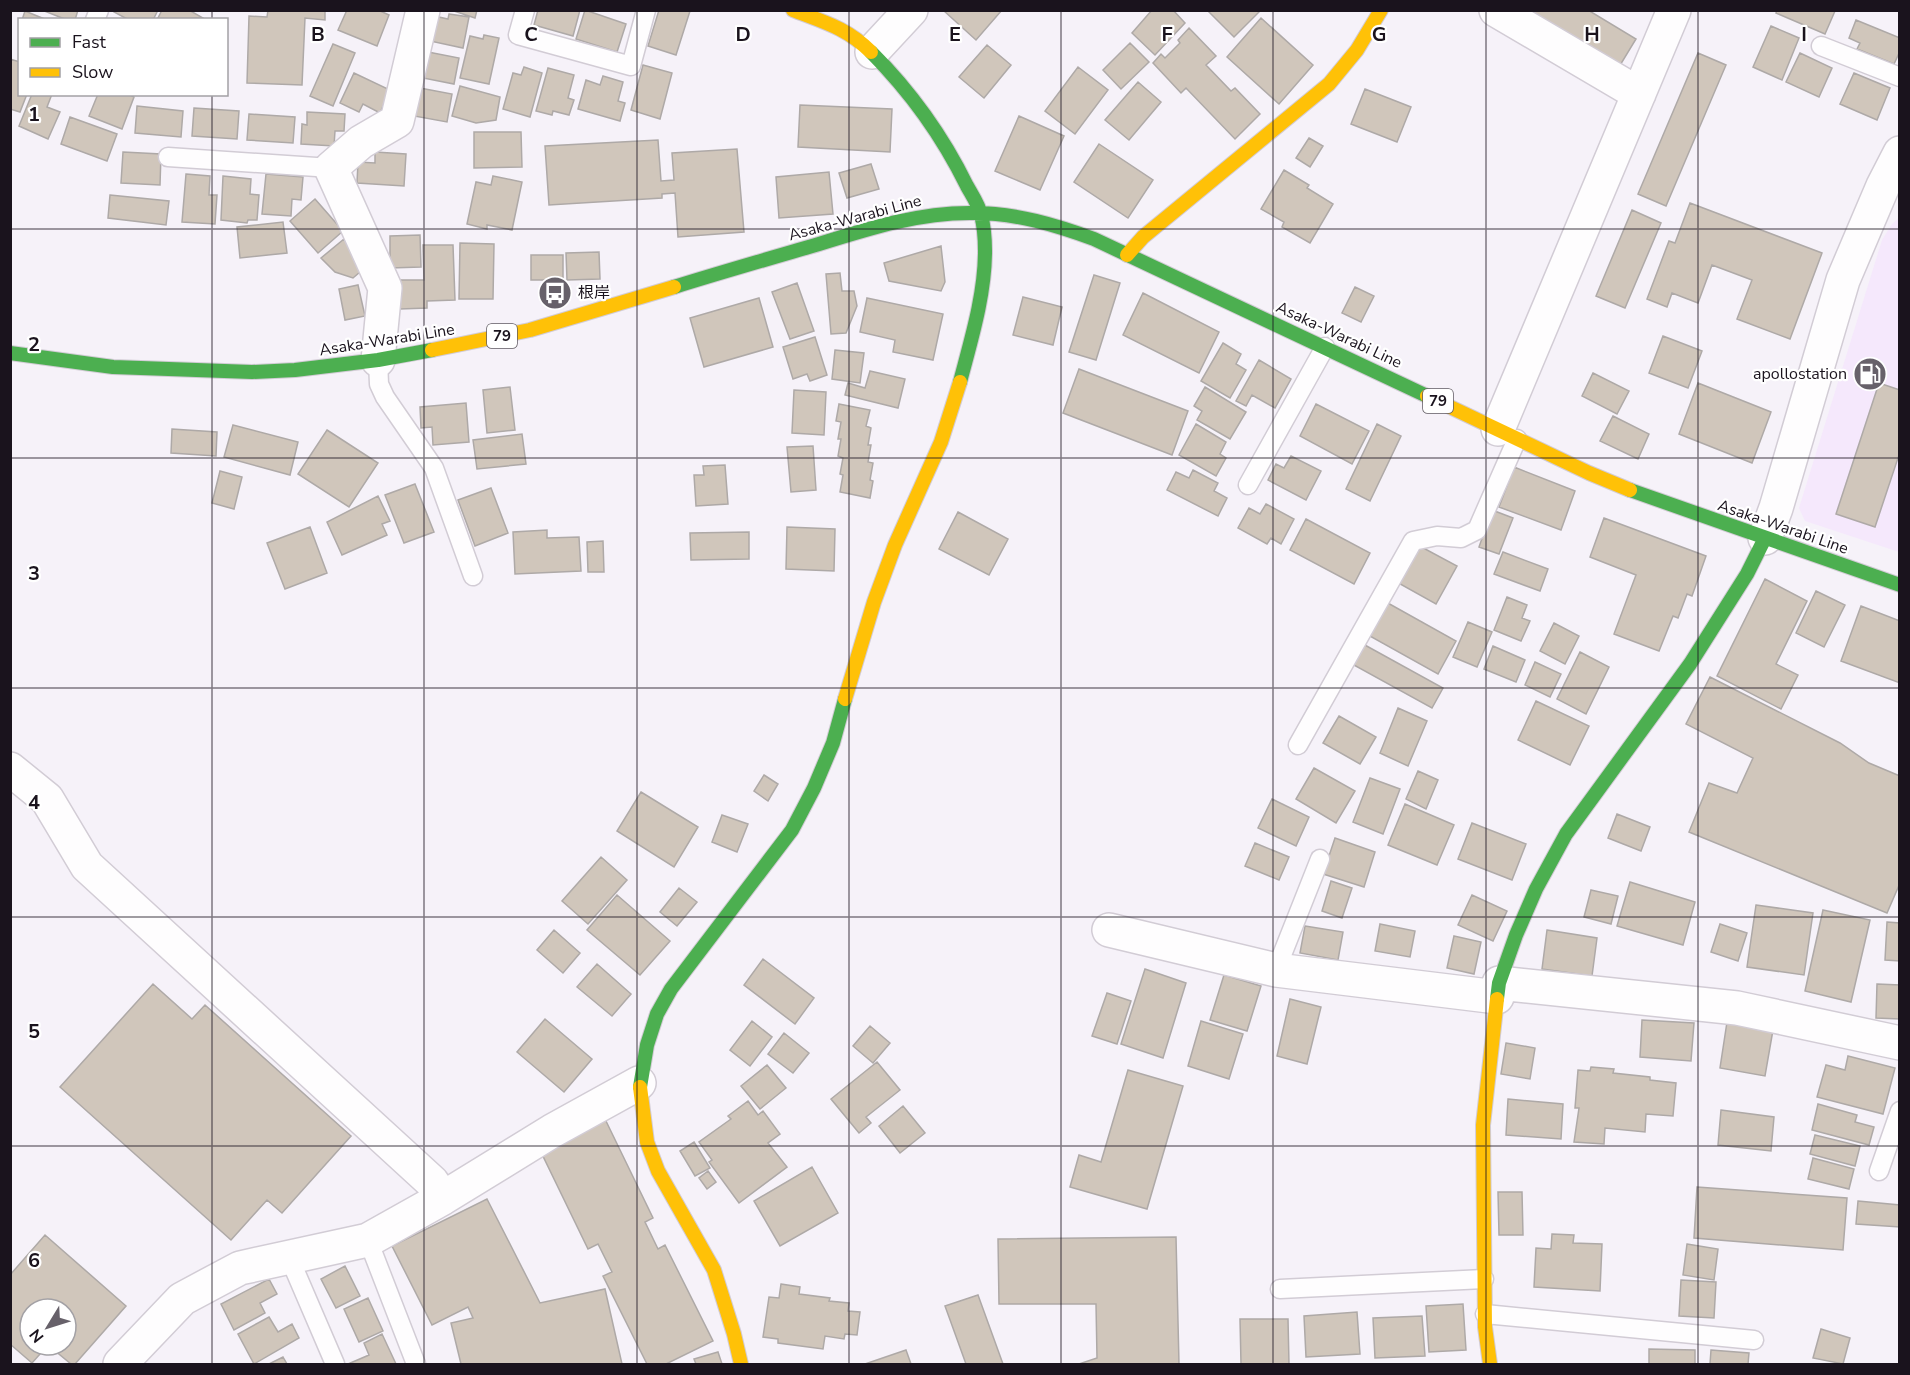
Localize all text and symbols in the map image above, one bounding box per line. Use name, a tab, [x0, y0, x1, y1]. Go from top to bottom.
legend	[18, 18, 228, 96]
text: B	[311, 21, 325, 48]
text: C	[524, 21, 538, 48]
text: D	[735, 21, 751, 48]
text: E	[949, 21, 961, 48]
text: F	[1161, 21, 1173, 48]
text: G	[1372, 21, 1386, 48]
text: H	[1584, 21, 1600, 48]
text: I	[1801, 21, 1807, 48]
text: Fast	[72, 30, 107, 54]
text: Slow	[72, 60, 113, 84]
text: 1	[28, 101, 40, 128]
street label: Asaka-Warabi Line	[786, 190, 924, 246]
bus stop icon: 根岸	[537, 275, 573, 311]
place label: 根岸	[578, 282, 610, 304]
street label: Asaka-Warabi Line	[1272, 296, 1406, 374]
street label: Asaka-Warabi Line	[318, 318, 456, 362]
road number: 79	[487, 324, 517, 348]
text: 2	[28, 331, 40, 358]
fuel station icon: apollostation	[1852, 356, 1888, 392]
place label: apollostation	[1753, 363, 1847, 385]
road number: 79	[1423, 389, 1453, 413]
street label: Asaka-Warabi Line	[1715, 494, 1851, 560]
text: 3	[28, 560, 40, 587]
text: 4	[28, 789, 40, 816]
text: 5	[28, 1018, 40, 1045]
text: 6	[28, 1247, 40, 1274]
north arrow	[18, 1297, 78, 1357]
text: N	[25, 1324, 49, 1347]

